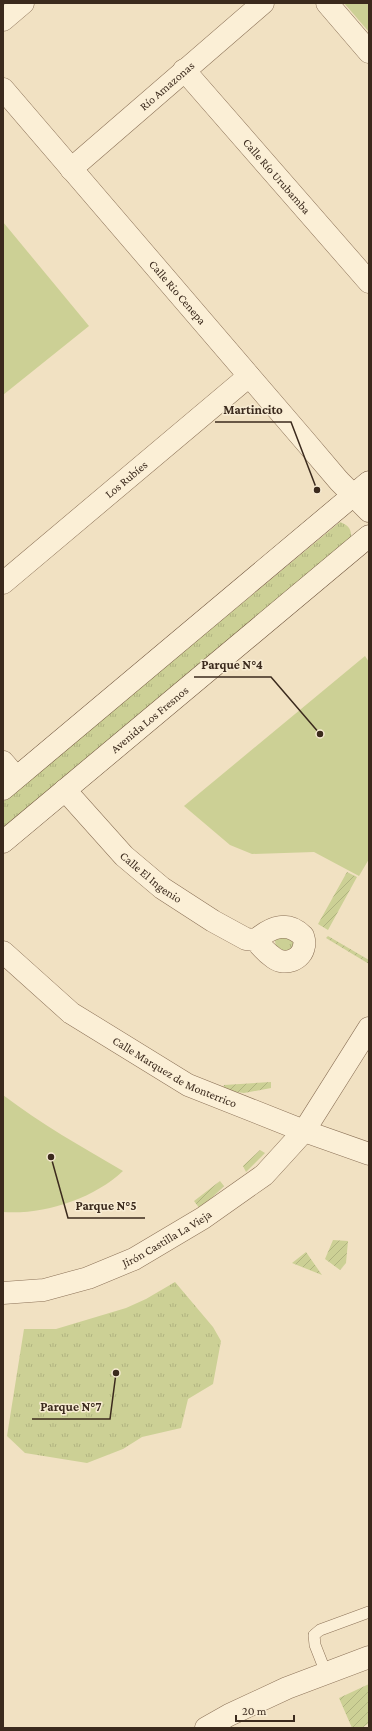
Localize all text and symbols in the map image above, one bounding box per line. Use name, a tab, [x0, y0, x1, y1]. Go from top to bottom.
street label: Río Amazonas	[137, 58, 198, 113]
street label: Calle Río Urubamba	[240, 135, 314, 217]
street label: Calle Rio Cenepa	[146, 257, 209, 328]
callout: Martincito	[215, 397, 291, 422]
text: Martincito	[223, 402, 283, 417]
street label: Los Rubíes	[102, 457, 150, 501]
callout: Parque N°4	[194, 652, 271, 677]
text: Parque N°4	[201, 657, 263, 672]
street label: Avenida Los Fresnos	[108, 683, 191, 756]
street label: Calle El Ingenio	[117, 849, 185, 906]
street label: Calle Marquez de Monterrico	[110, 1033, 239, 1111]
callout: Parque N°5	[68, 1193, 145, 1218]
text: Parque N°5	[75, 1198, 137, 1213]
street label: Jirón Castilla La Vieja	[119, 1207, 215, 1271]
callout: Parque N°7	[32, 1394, 110, 1419]
text: Parque N°7	[40, 1399, 102, 1414]
scale bar	[236, 1697, 294, 1723]
text: 20 m	[242, 1704, 267, 1718]

